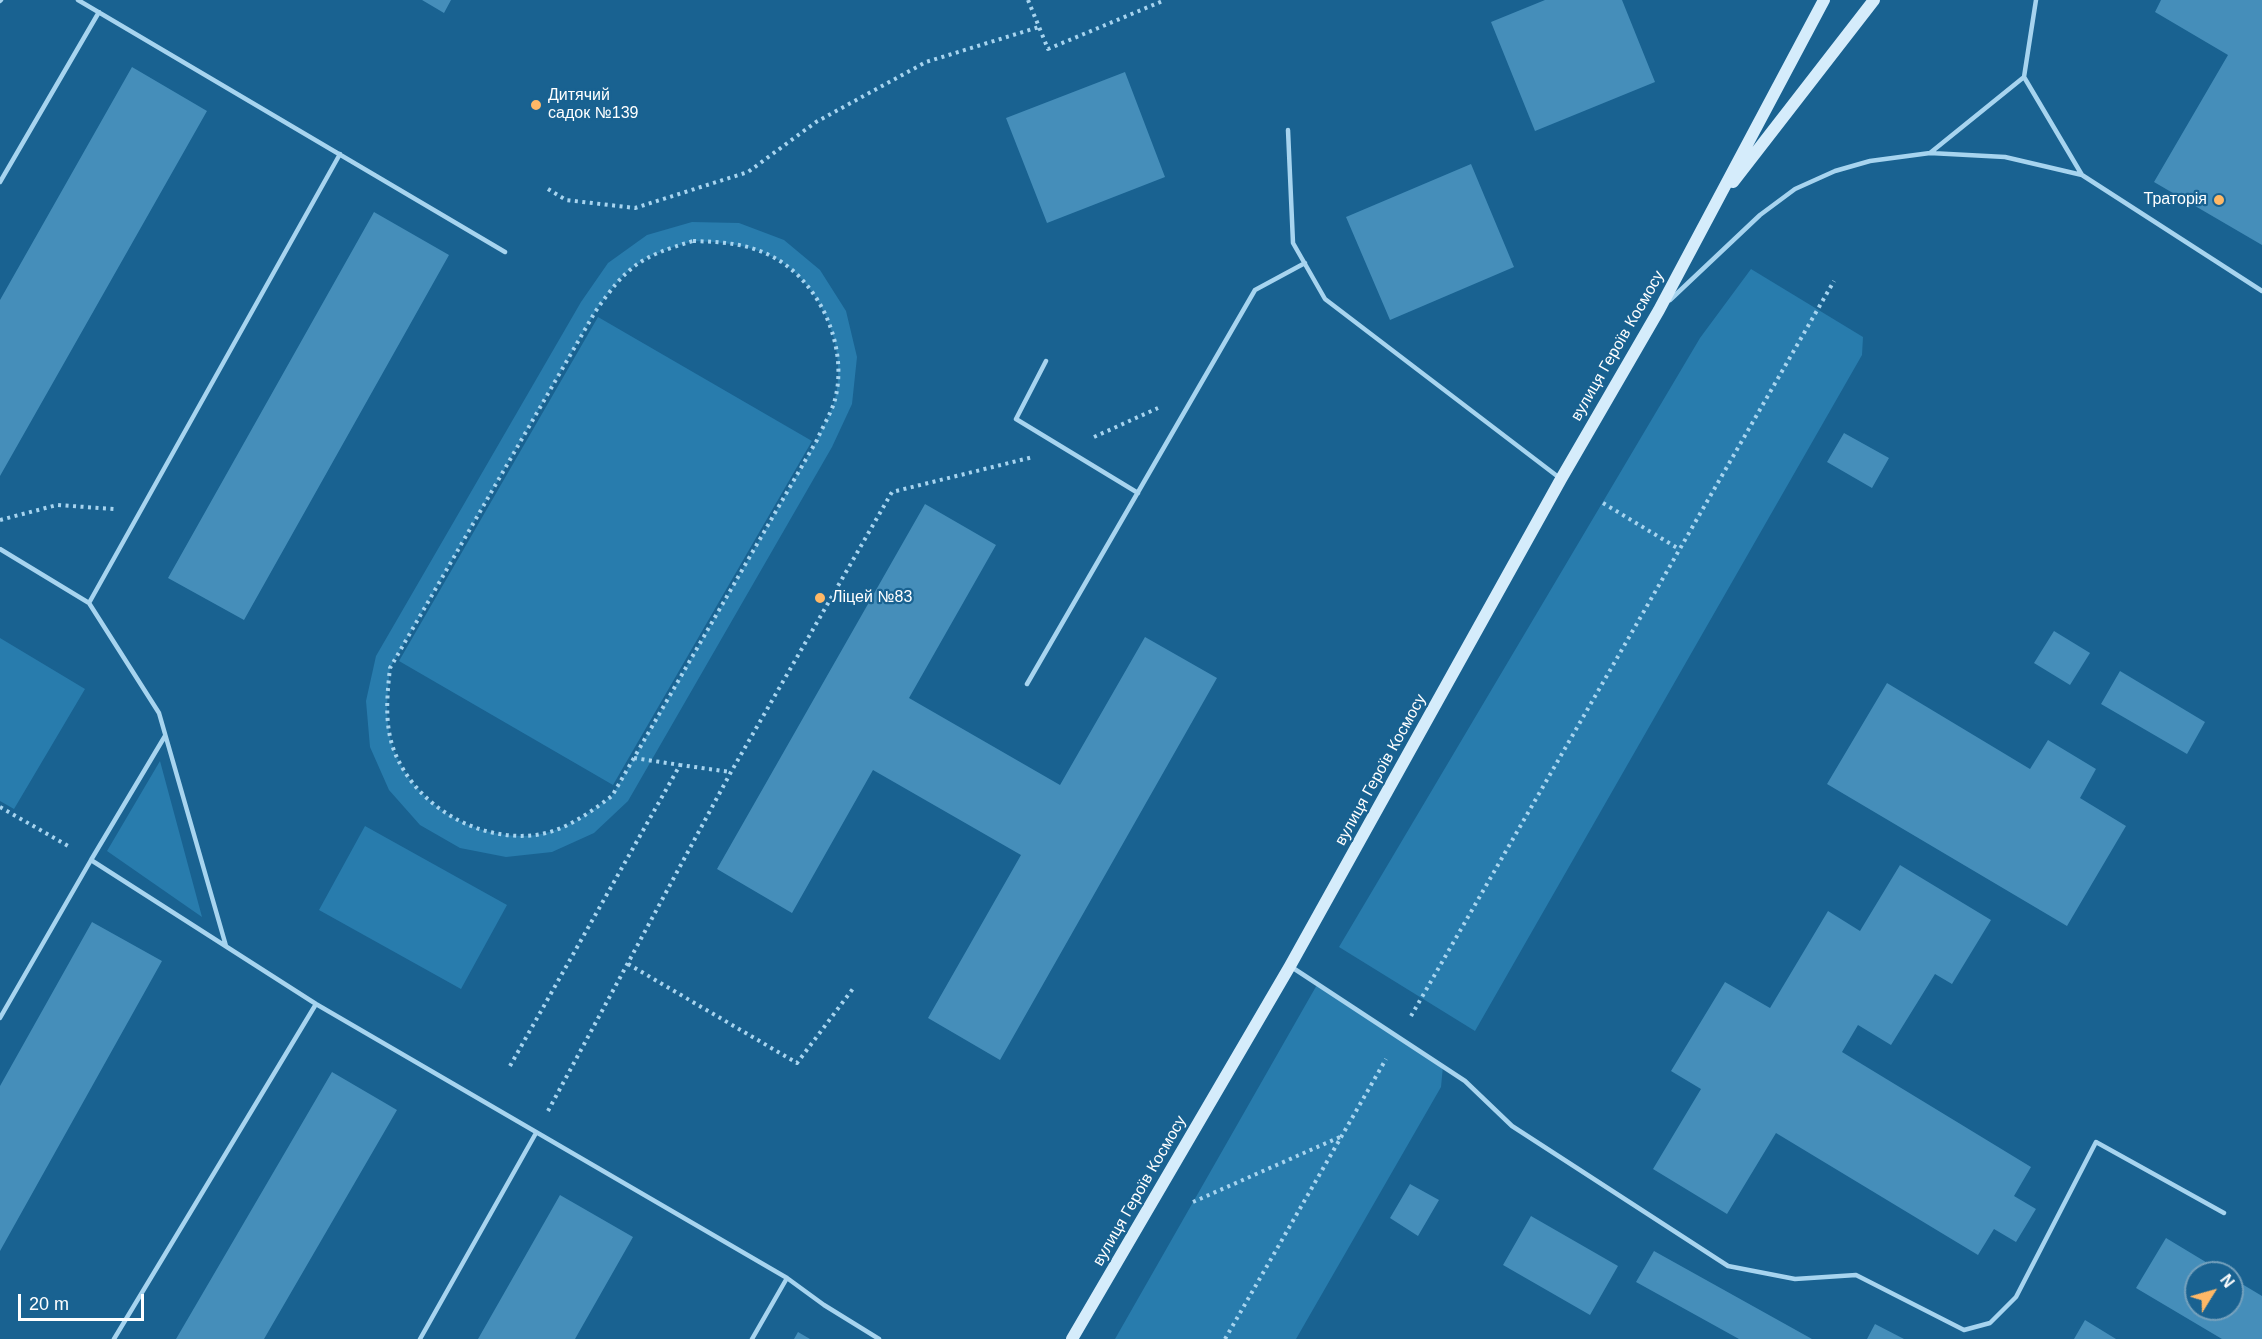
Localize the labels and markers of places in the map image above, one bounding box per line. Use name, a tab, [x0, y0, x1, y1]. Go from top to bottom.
place label: Дитячий садок №139	[548, 86, 638, 124]
marker: Дитячий садок №139	[529, 98, 543, 112]
place label: Траторія	[2144, 190, 2207, 210]
marker: Траторія	[2212, 193, 2226, 207]
place label: Ліцей №83	[832, 588, 912, 608]
marker: Ліцей №83	[813, 591, 827, 605]

